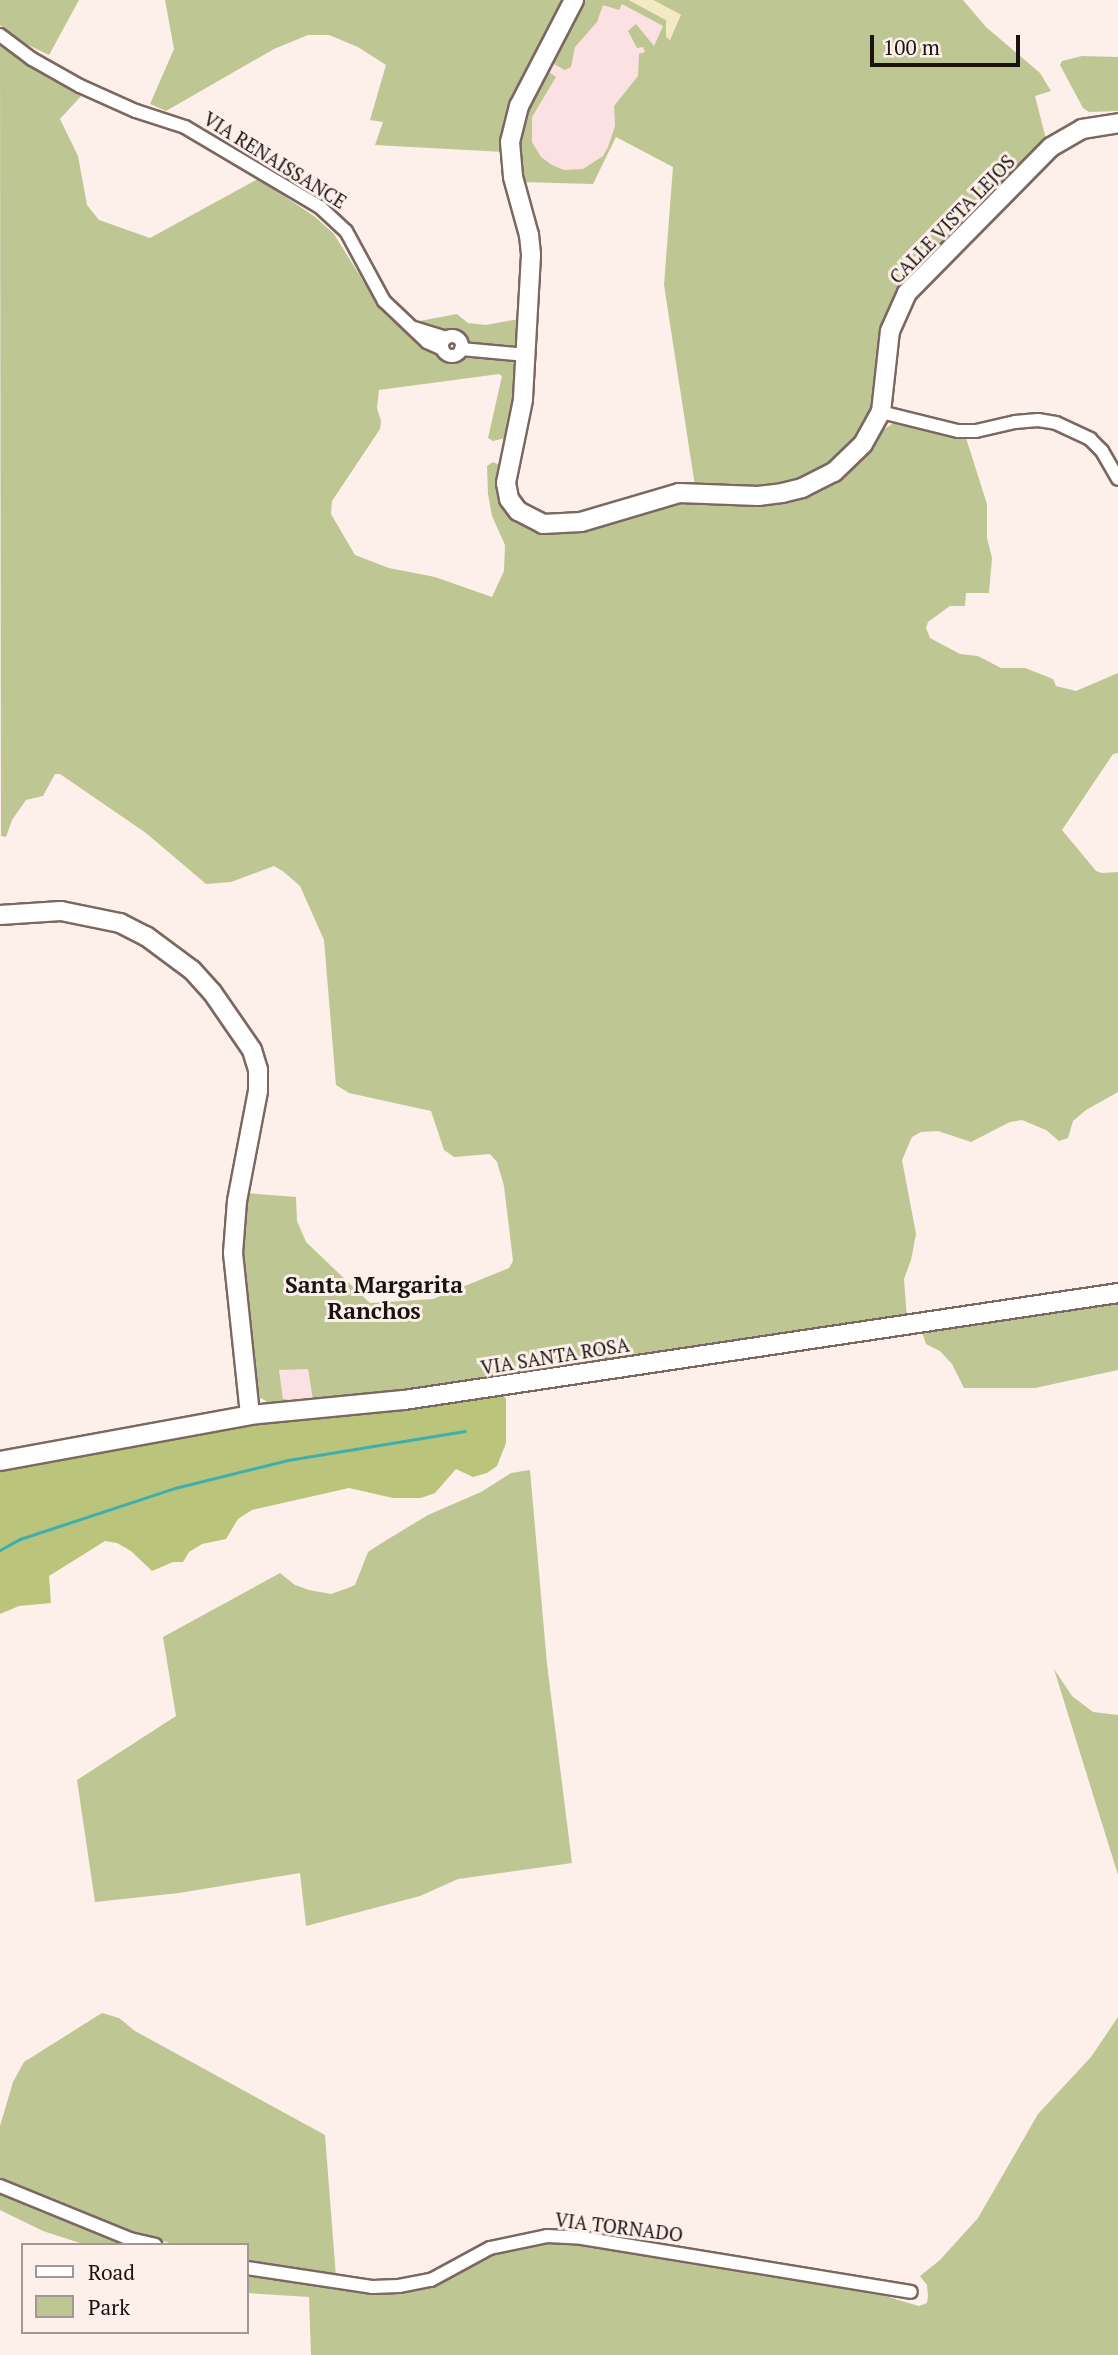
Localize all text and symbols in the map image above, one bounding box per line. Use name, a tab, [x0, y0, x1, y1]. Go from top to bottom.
scale bar	[873, 21, 1024, 65]
text: 100 m	[883, 33, 940, 61]
street label: VIA RENAISSANCE	[199, 107, 351, 213]
street label: CALLE VISTA LEJOS	[884, 150, 1020, 288]
district label: Santa Margarita Ranchos	[285, 1271, 463, 1325]
street label: VIA SANTA ROSA	[479, 1333, 631, 1379]
street label: VIA TORNADO	[554, 2208, 684, 2246]
legend	[21, 2243, 248, 2334]
text: Road	[88, 2258, 135, 2286]
text: Park	[88, 2293, 130, 2321]

